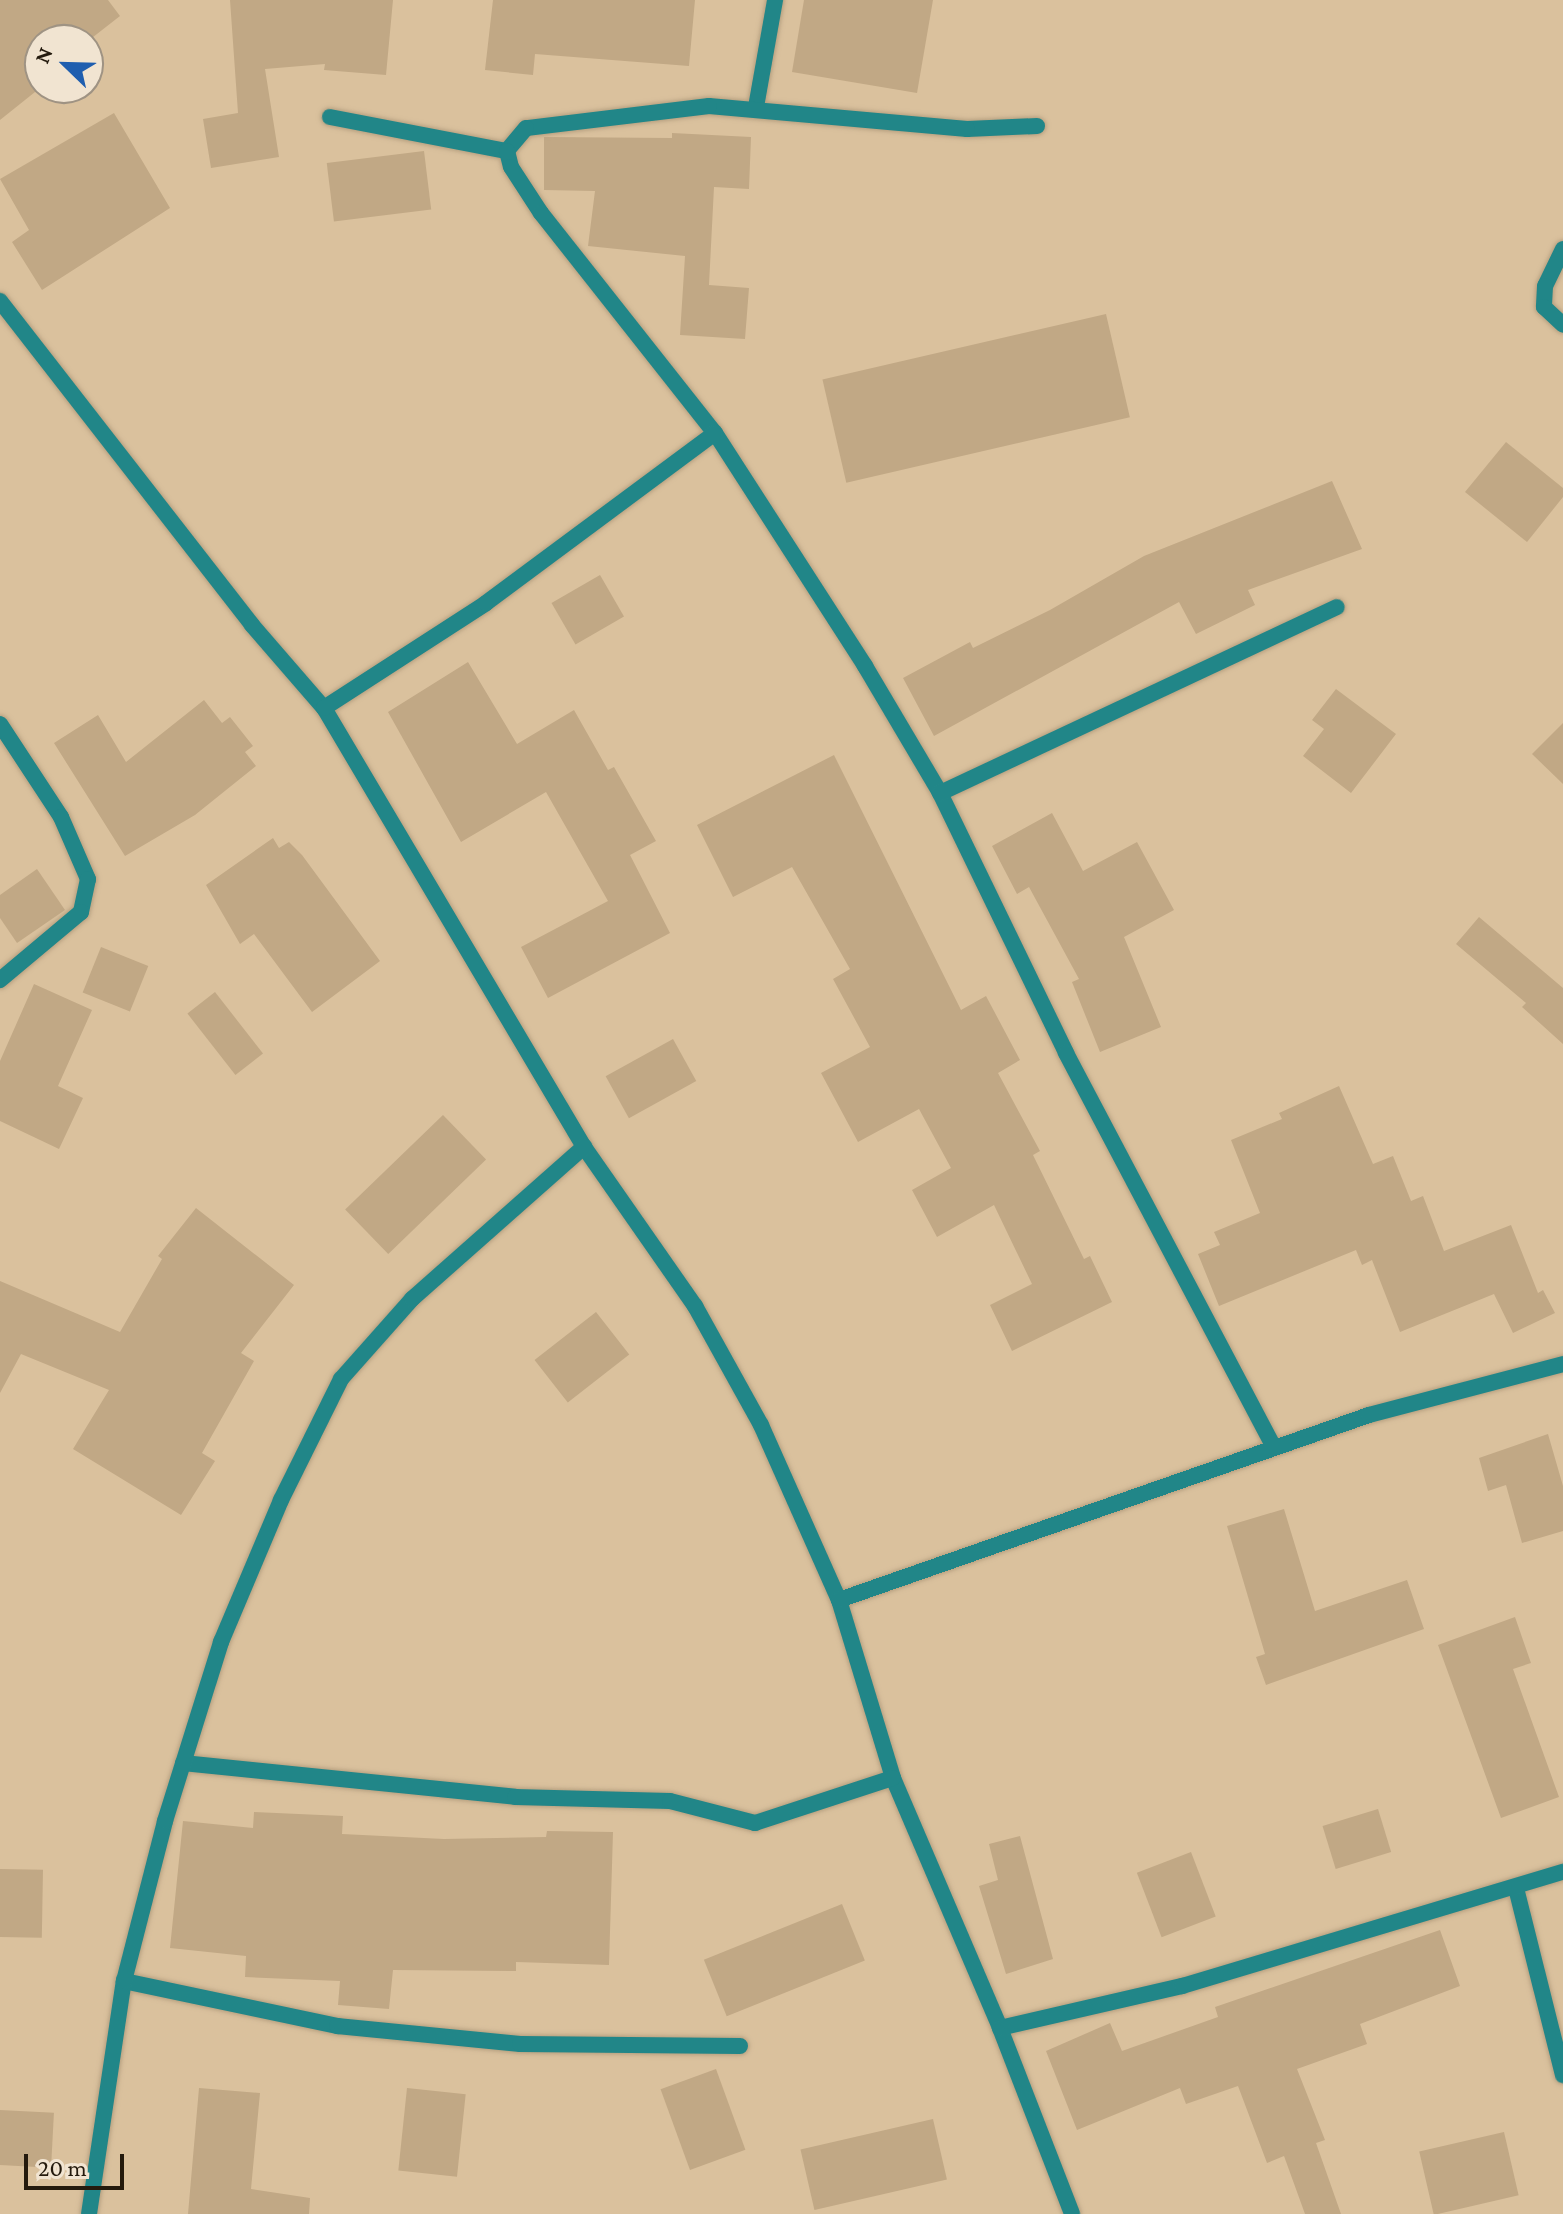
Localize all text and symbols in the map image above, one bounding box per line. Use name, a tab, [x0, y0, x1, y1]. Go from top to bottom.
north arrow	[24, 24, 104, 104]
text: N	[29, 43, 58, 67]
scale bar	[28, 2138, 128, 2188]
text: 20 m	[38, 2154, 87, 2181]

